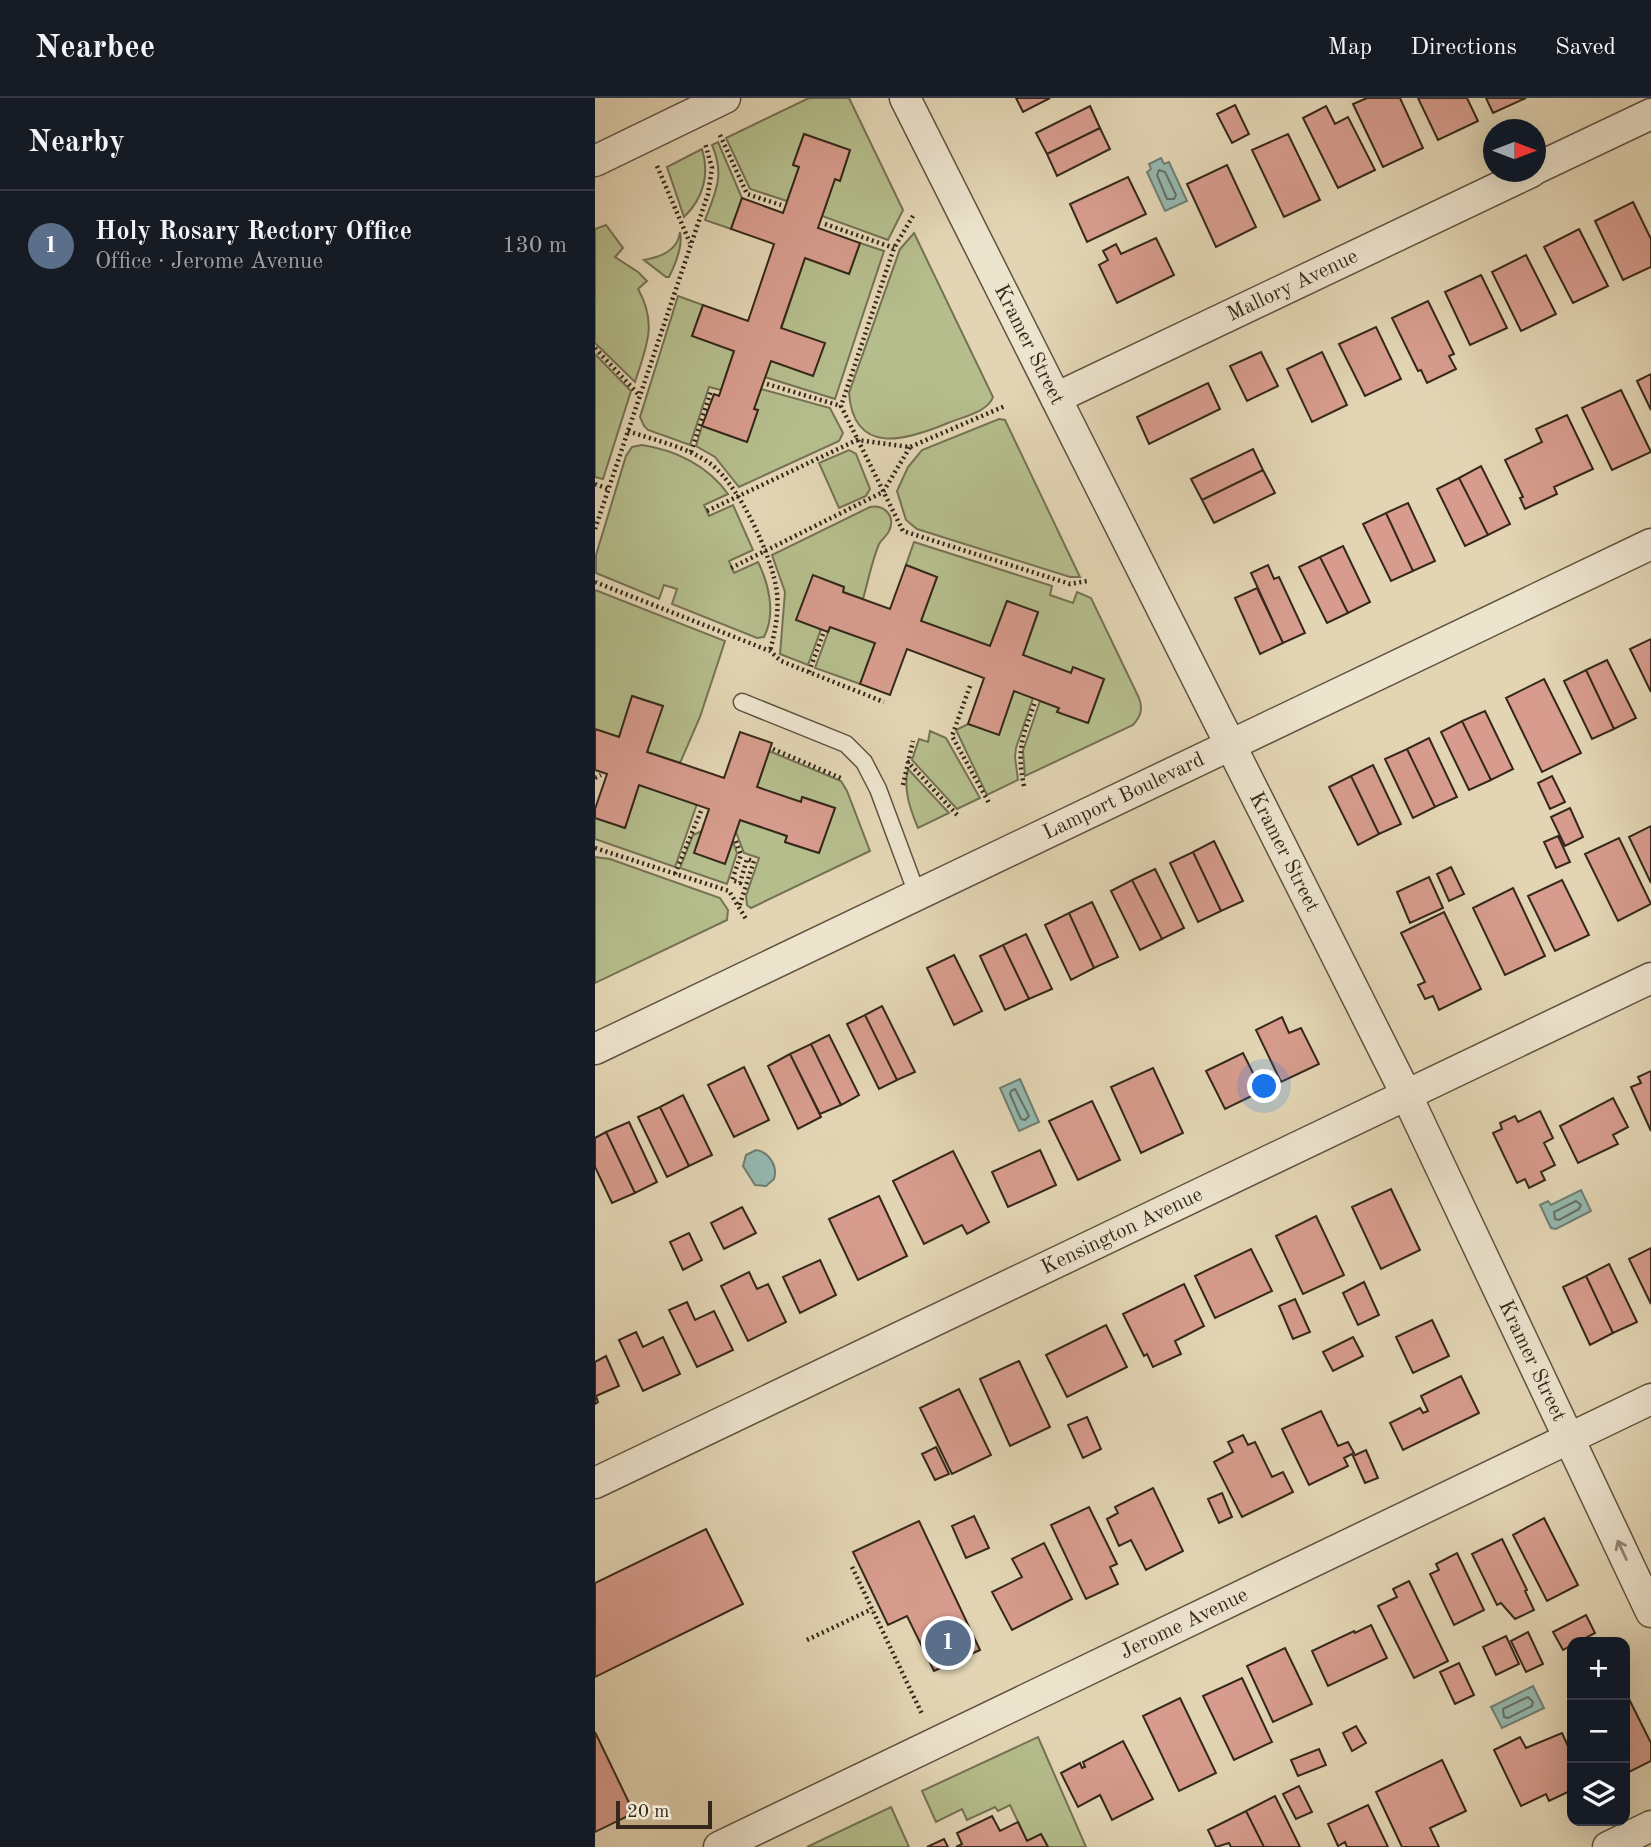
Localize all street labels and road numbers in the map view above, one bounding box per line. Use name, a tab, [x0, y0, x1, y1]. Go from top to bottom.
street label: Mallory Avenue	[1224, 245, 1361, 325]
street label: Kramer Street	[990, 281, 1068, 408]
street label: Lamport Boulevard	[1040, 749, 1208, 844]
street label: Kramer Street	[1245, 789, 1323, 915]
street label: Kensington Avenue	[1038, 1184, 1206, 1279]
street label: Kramer Street	[1495, 1297, 1570, 1425]
street label: Jerome Avenue	[1117, 1584, 1251, 1663]

